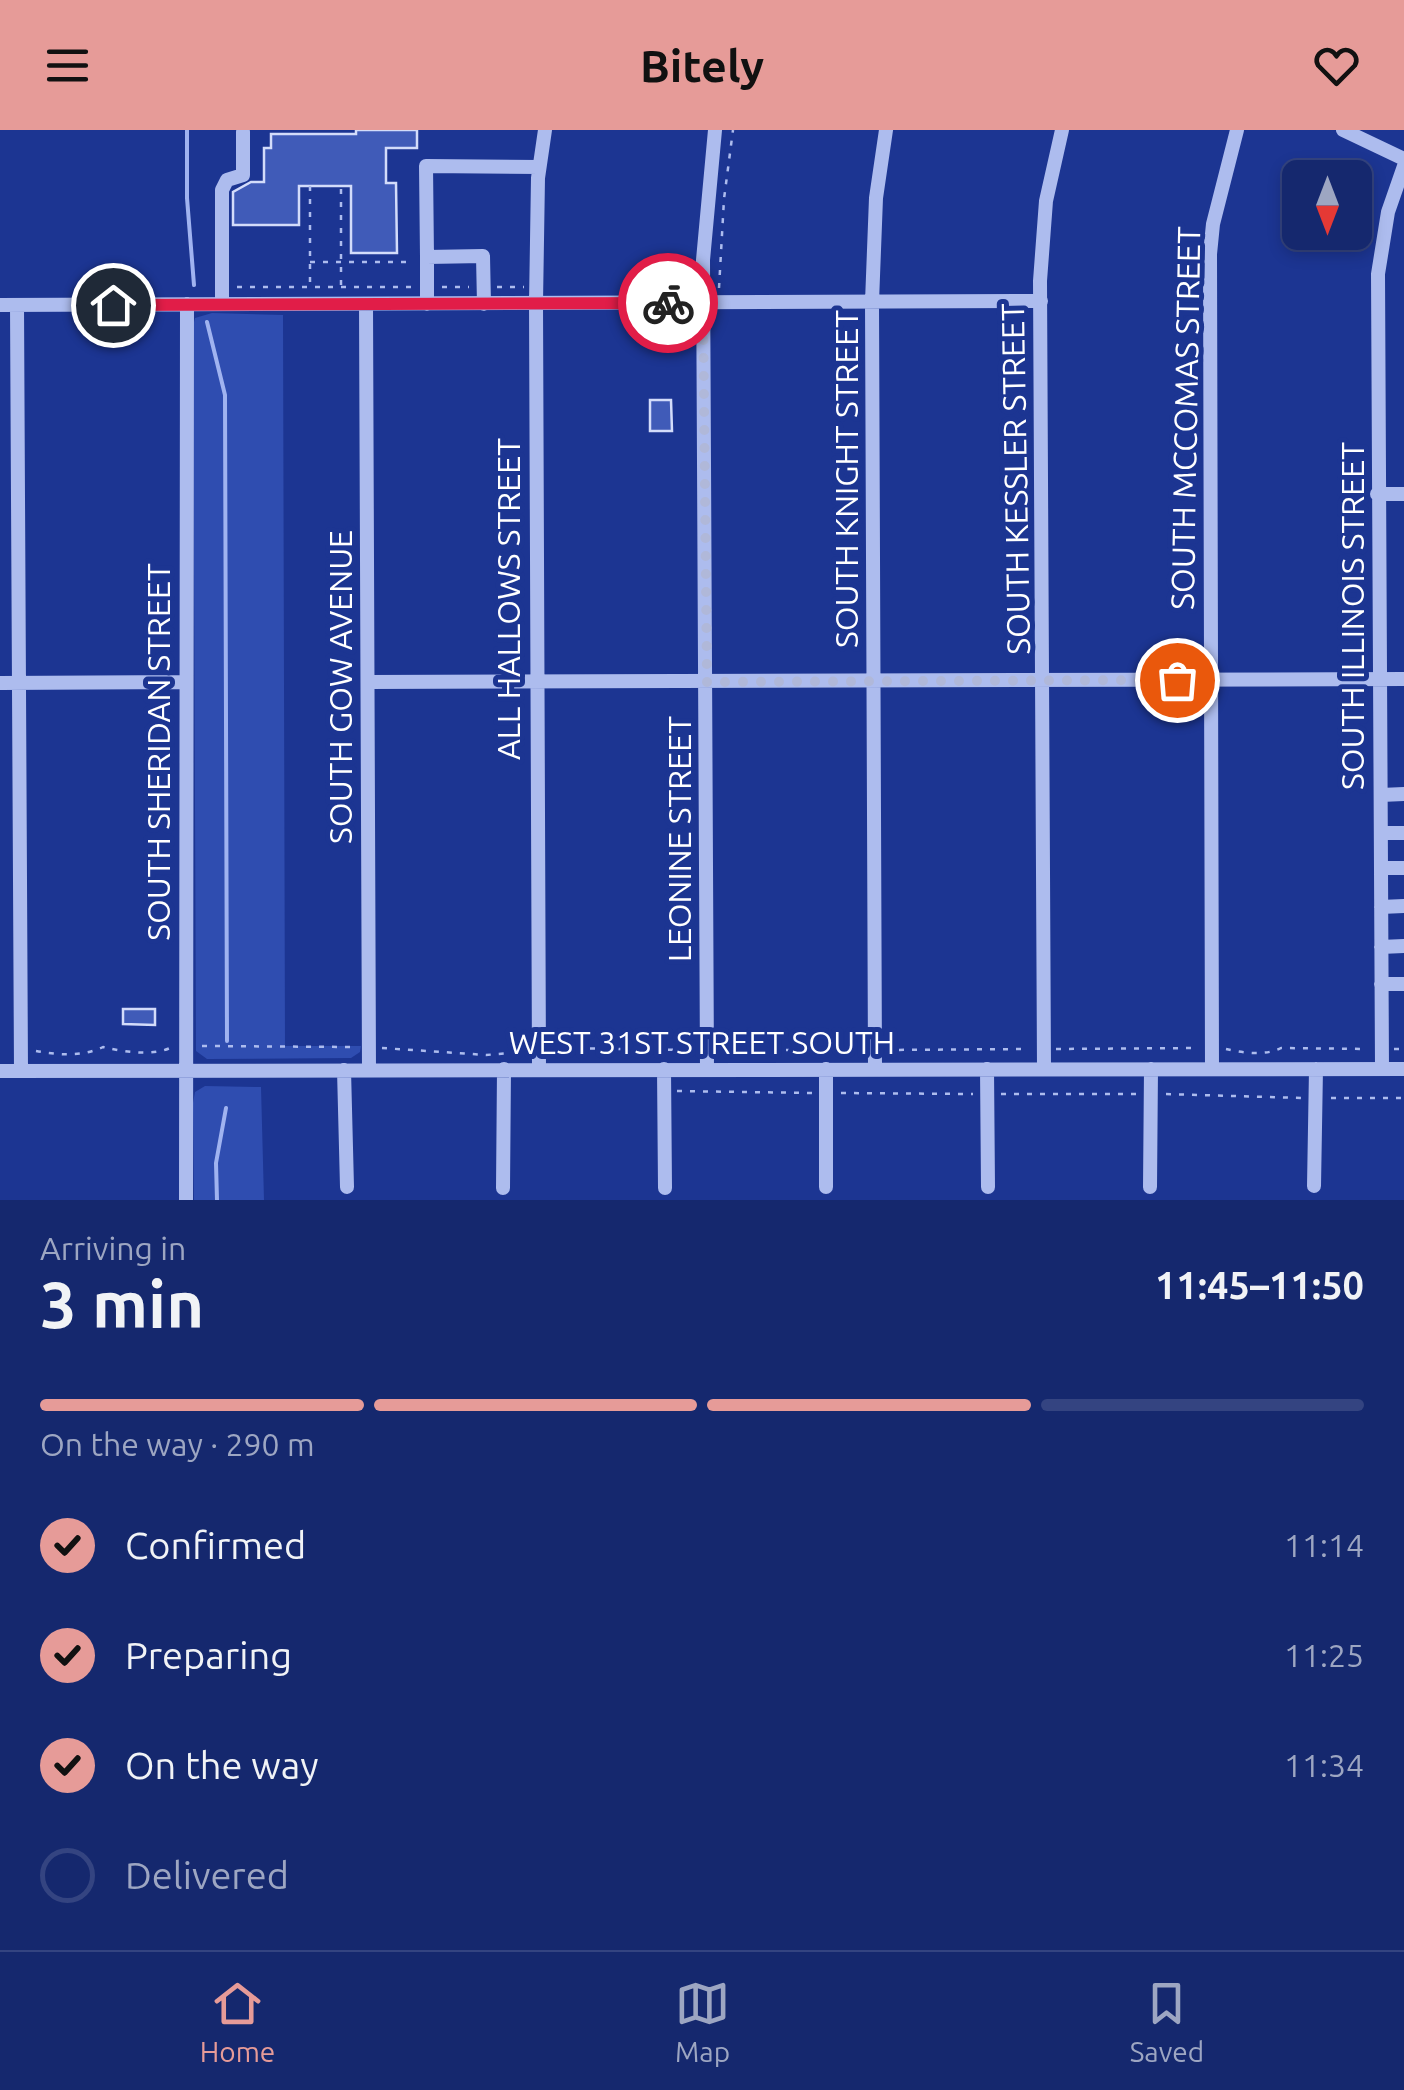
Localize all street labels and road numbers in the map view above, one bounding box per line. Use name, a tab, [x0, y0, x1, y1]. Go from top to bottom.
street label: SOUTH MCCOMAS STREET	[1164, 226, 1206, 610]
street label: SOUTH KESSLER STREET	[994, 303, 1036, 655]
street label: SOUTH KNIGHT STREET	[828, 310, 864, 648]
street label: ALL HALLOWS STREET	[490, 438, 526, 760]
street label: SOUTH ILLINOIS STREET	[1334, 442, 1370, 790]
street label: SOUTH GOW AVENUE	[322, 530, 358, 844]
street label: SOUTH SHERIDAN STREET	[140, 563, 176, 941]
street label: LEONINE STREET	[661, 716, 697, 962]
street label: WEST 31ST STREET SOUTH	[509, 1024, 895, 1060]

